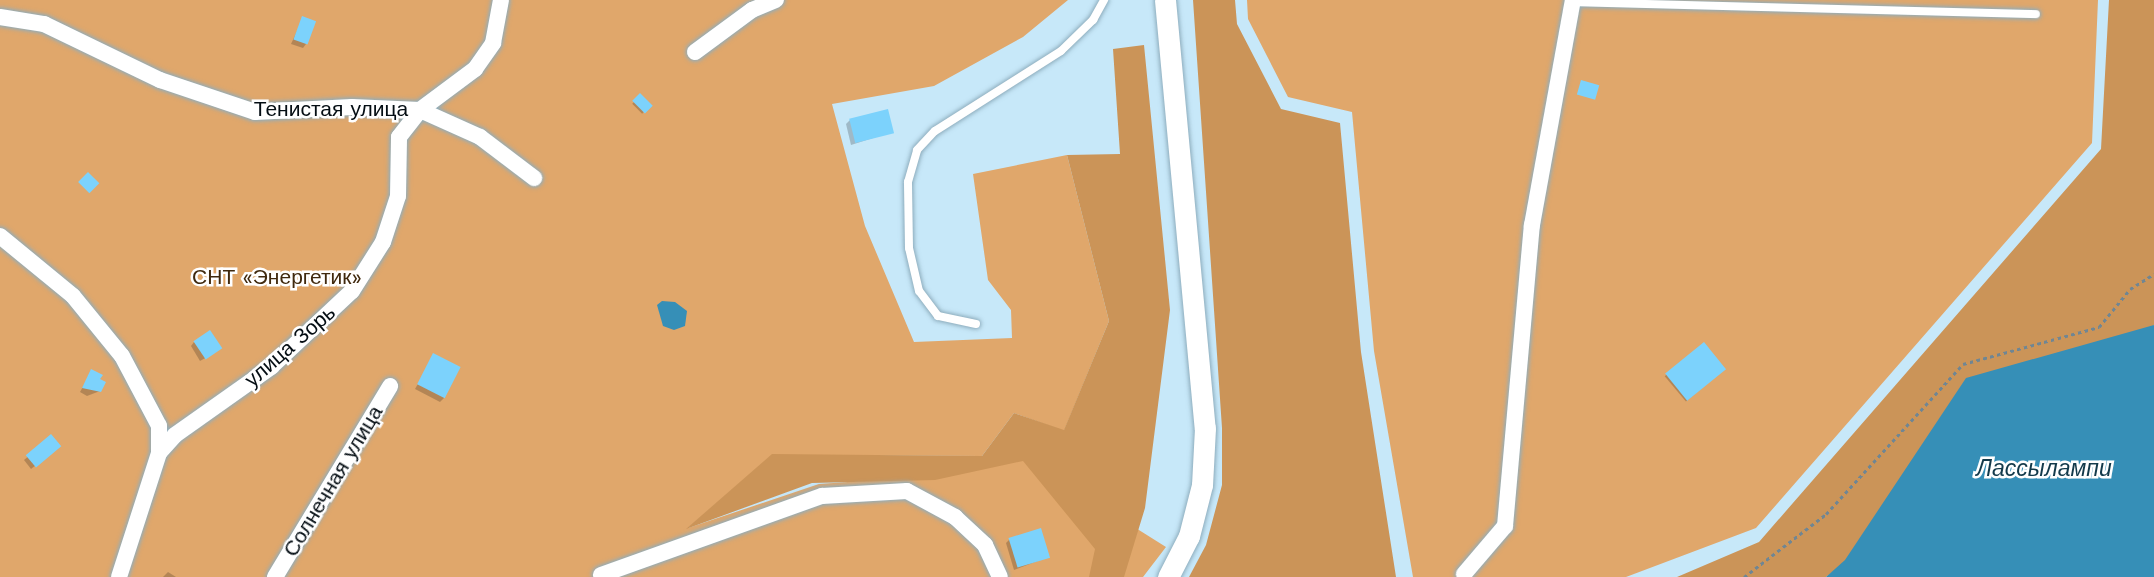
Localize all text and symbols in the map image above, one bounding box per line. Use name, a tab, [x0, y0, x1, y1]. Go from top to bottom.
street label: Тенистая улица	[254, 96, 408, 122]
park label: СНТ «Энергетик»	[192, 264, 362, 290]
street label: улица Зорь	[240, 300, 340, 392]
street label: Солнечная улица	[278, 401, 388, 561]
water label: Лассылампи	[1976, 455, 2112, 483]

